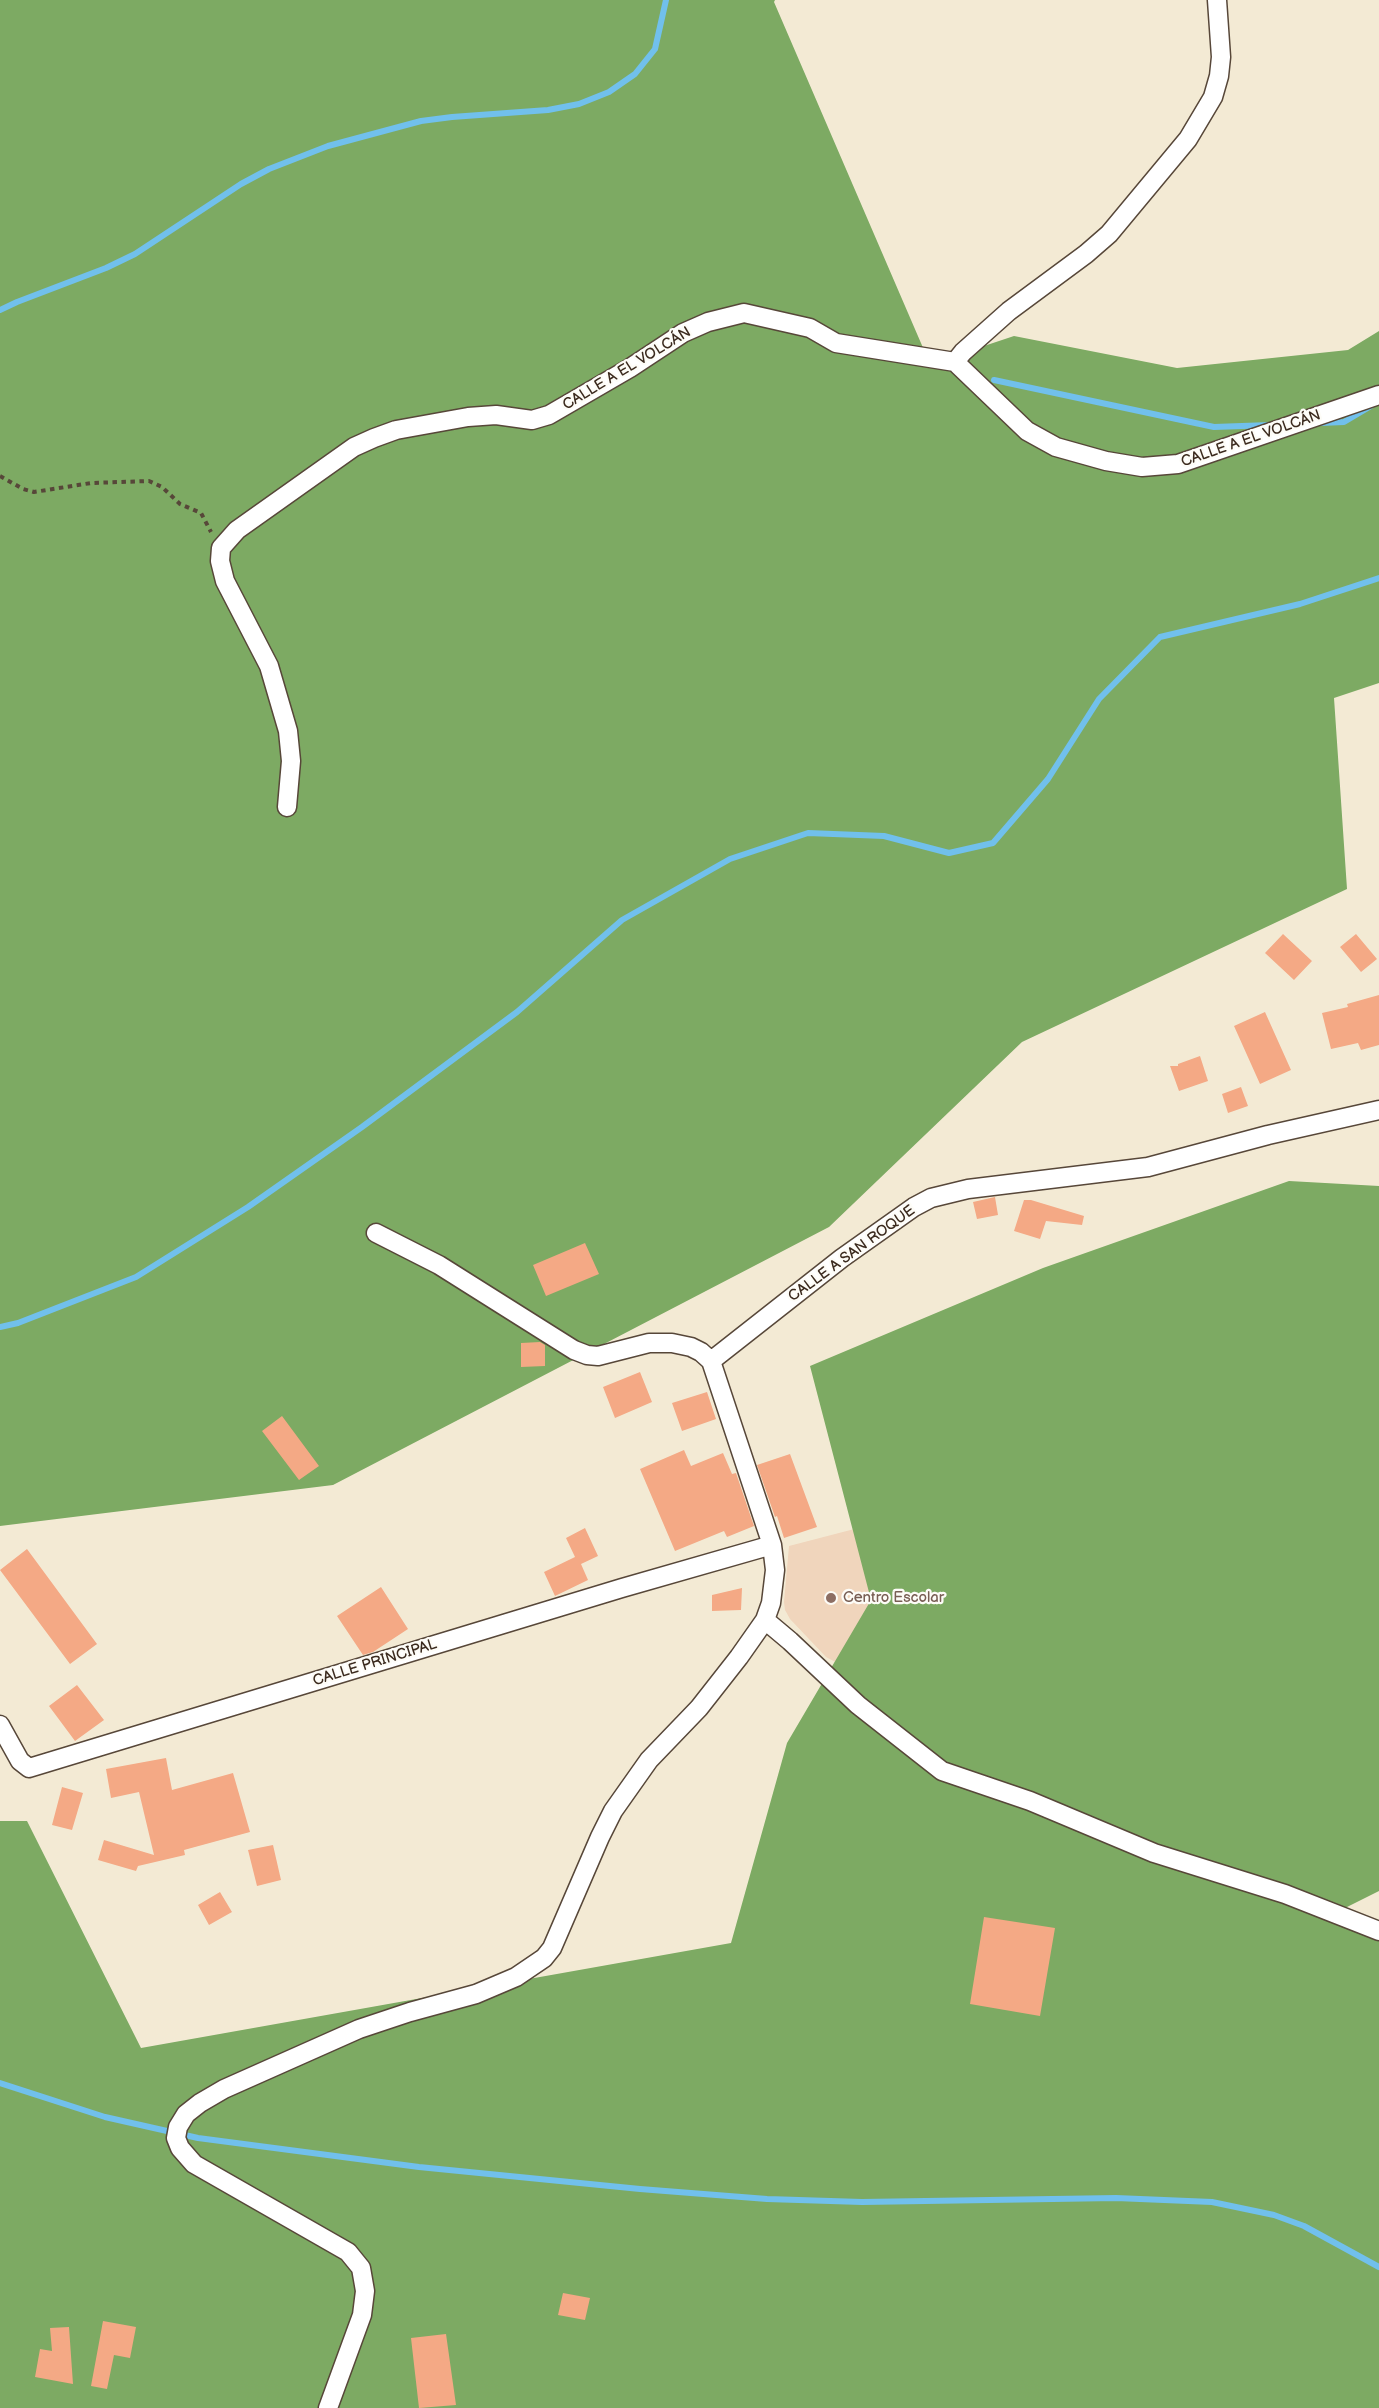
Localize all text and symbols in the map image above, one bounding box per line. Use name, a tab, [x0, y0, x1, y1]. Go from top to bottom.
street label: CALLE A EL VOLCÁN	[560, 324, 694, 414]
street label: CALLE A EL VOLCÁN	[1179, 407, 1323, 471]
street label: CALLE A SAN ROQUE	[785, 1202, 919, 1306]
place label: Centro Escolar	[843, 1589, 944, 1607]
marker: Centro Escolar	[824, 1591, 838, 1605]
street label: CALLE PRINCIPAL	[311, 1636, 439, 1690]

